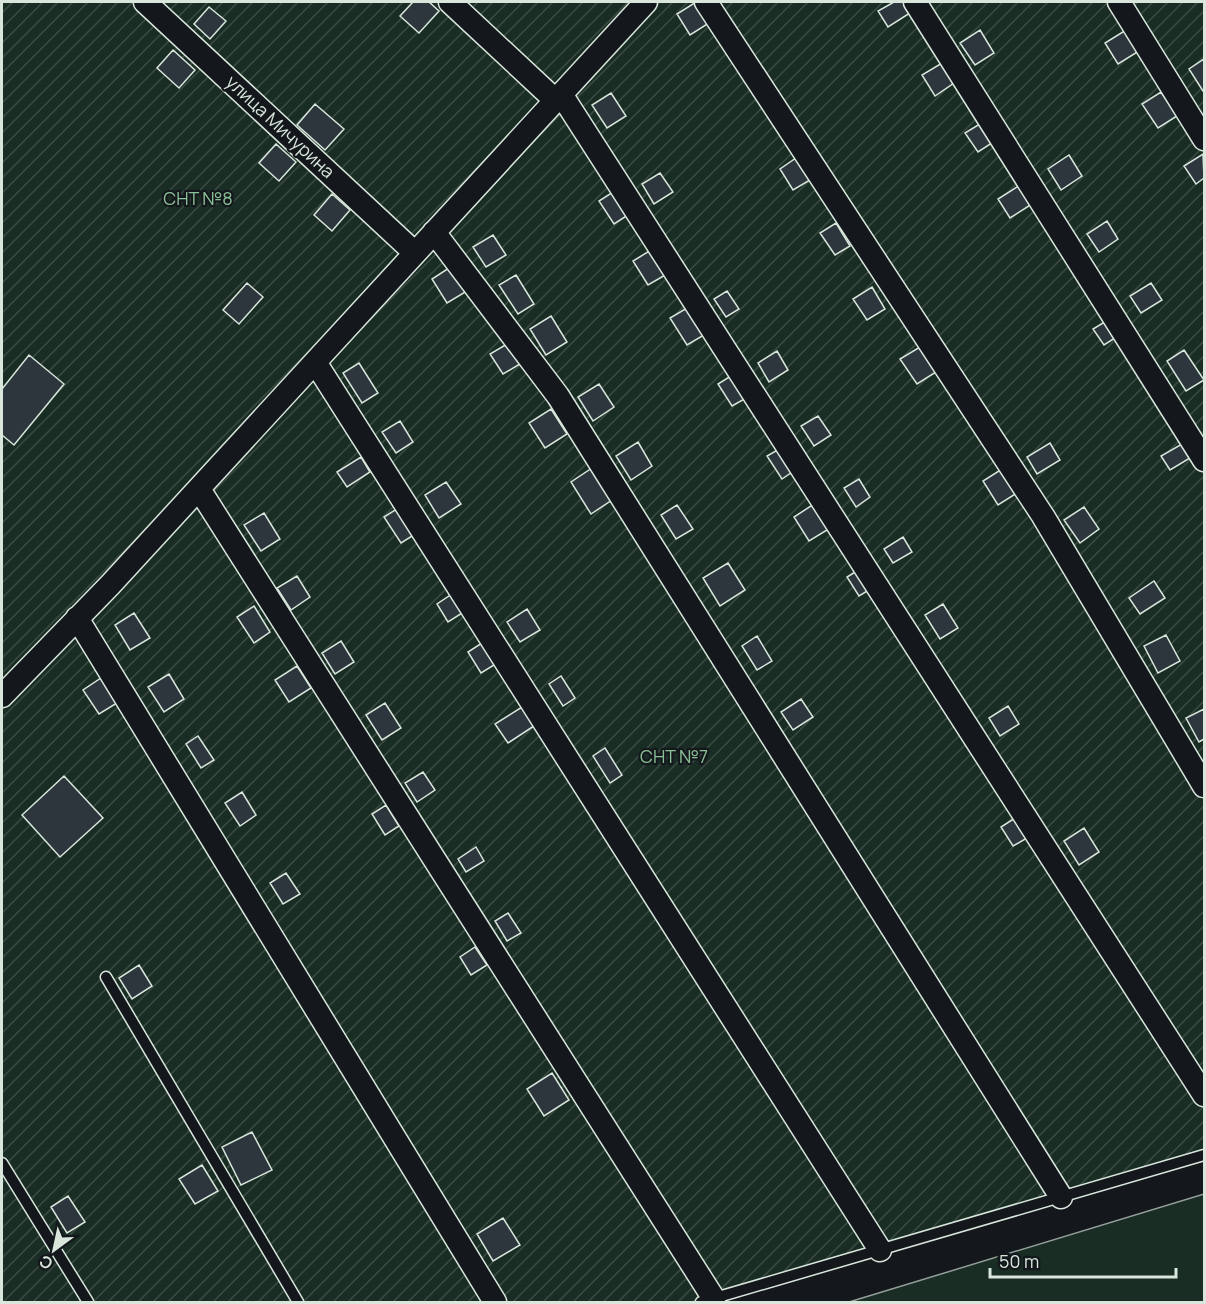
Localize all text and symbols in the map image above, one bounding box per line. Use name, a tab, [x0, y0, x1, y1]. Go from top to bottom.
street label: улица Мичурина	[221, 70, 340, 183]
park label: СНТ №8	[163, 186, 233, 210]
park label: СНТ №7	[640, 744, 708, 768]
north arrow	[24, 1220, 84, 1280]
scale bar	[990, 1241, 1176, 1279]
text: 50 m	[999, 1249, 1039, 1273]
text: С	[35, 1250, 57, 1275]

